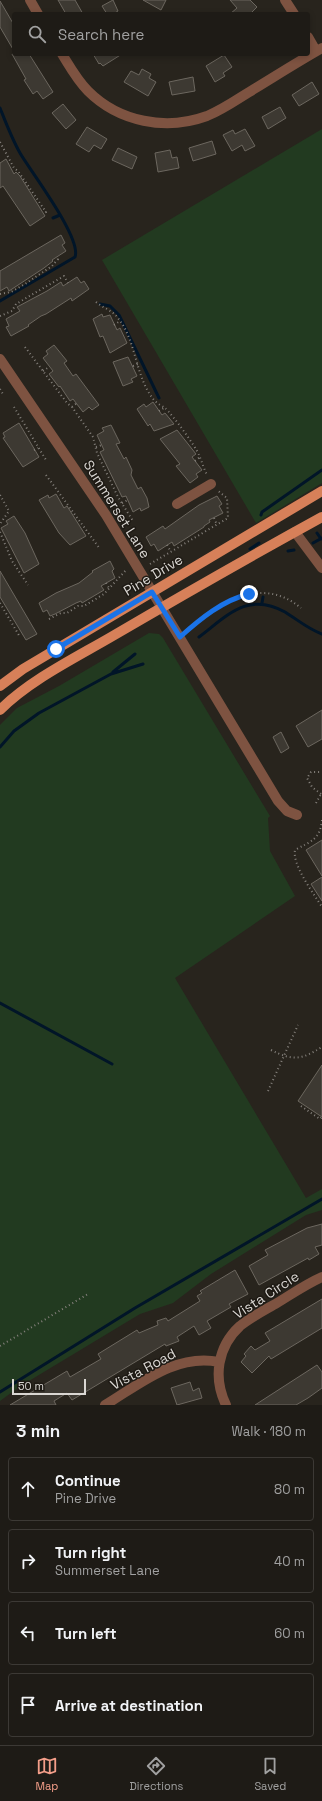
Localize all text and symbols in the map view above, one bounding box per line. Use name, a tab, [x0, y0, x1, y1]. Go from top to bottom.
search box	[12, 12, 310, 56]
icon: search	[26, 23, 48, 45]
text: Search here	[58, 25, 144, 44]
street label: Summerset Lane	[80, 456, 154, 562]
street label: Pine Drive	[120, 550, 186, 600]
route end	[240, 585, 258, 603]
route start	[47, 640, 65, 658]
street label: Vista Circle	[230, 1267, 302, 1323]
street label: Vista Road	[107, 1344, 179, 1394]
scale bar	[12, 1377, 86, 1396]
text: 50 m	[18, 1379, 44, 1393]
text: 3 min	[16, 1420, 60, 1442]
text: Walk · 180 m	[232, 1423, 306, 1440]
text: Continue	[55, 1471, 121, 1490]
icon: ahead	[17, 1478, 39, 1500]
text: 80 m	[274, 1481, 305, 1498]
text: Pine Drive	[55, 1490, 116, 1507]
text: Turn right	[55, 1543, 126, 1562]
icon: right	[17, 1550, 39, 1572]
text: 40 m	[274, 1553, 305, 1570]
text: Summerset Lane	[55, 1562, 160, 1579]
icon: left	[17, 1622, 39, 1644]
text: Turn left	[55, 1624, 117, 1643]
text: 60 m	[274, 1625, 305, 1642]
icon: arrive	[17, 1694, 39, 1716]
text: Arrive at destination	[55, 1696, 203, 1715]
tab: Map	[36, 1755, 58, 1793]
tab: Directions	[129, 1755, 183, 1793]
tab: Saved	[254, 1755, 286, 1793]

